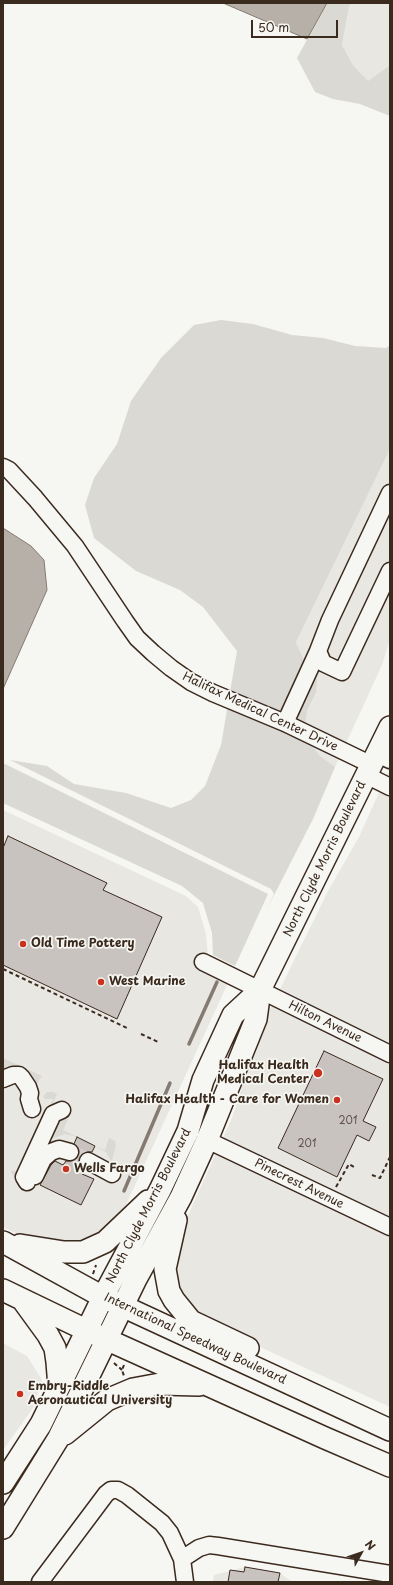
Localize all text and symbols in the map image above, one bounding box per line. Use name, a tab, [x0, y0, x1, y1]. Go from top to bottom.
scale bar	[253, 12, 340, 38]
text: 50 m	[258, 18, 289, 36]
street label: Halifax Medical Center Drive	[180, 670, 340, 754]
street label: North Clyde Morris Boulevard	[281, 779, 369, 939]
place label: Old Time Pottery	[31, 937, 134, 951]
marker: Old Time Pottery	[18, 939, 28, 949]
place label: West Marine	[109, 975, 185, 989]
marker: West Marine	[96, 977, 106, 987]
street label: Hilton Avenue	[286, 998, 364, 1046]
place label: Halifax Health Medical Center	[217, 1059, 309, 1087]
marker: Halifax Health Medical Center	[312, 1067, 324, 1079]
place label: Halifax Health - Care for Women	[125, 1093, 329, 1107]
marker: Halifax Health - Care for Women	[332, 1095, 342, 1105]
house number: 201	[339, 1115, 357, 1127]
street label: North Clyde Morris Boulevard	[104, 1126, 194, 1286]
house number: 201	[298, 1138, 316, 1150]
street label: Pinecrest Avenue	[252, 1156, 346, 1212]
place label: Wells Fargo	[74, 1162, 145, 1176]
marker: Wells Fargo	[61, 1164, 71, 1174]
street label: International Speedway Boulevard	[102, 1290, 288, 1388]
place label: Embry-Riddle Aeronautical University	[28, 1380, 172, 1408]
marker: Embry-Riddle Aeronautical University	[15, 1389, 25, 1399]
north arrow	[341, 1533, 381, 1573]
text: N	[361, 1536, 380, 1554]

